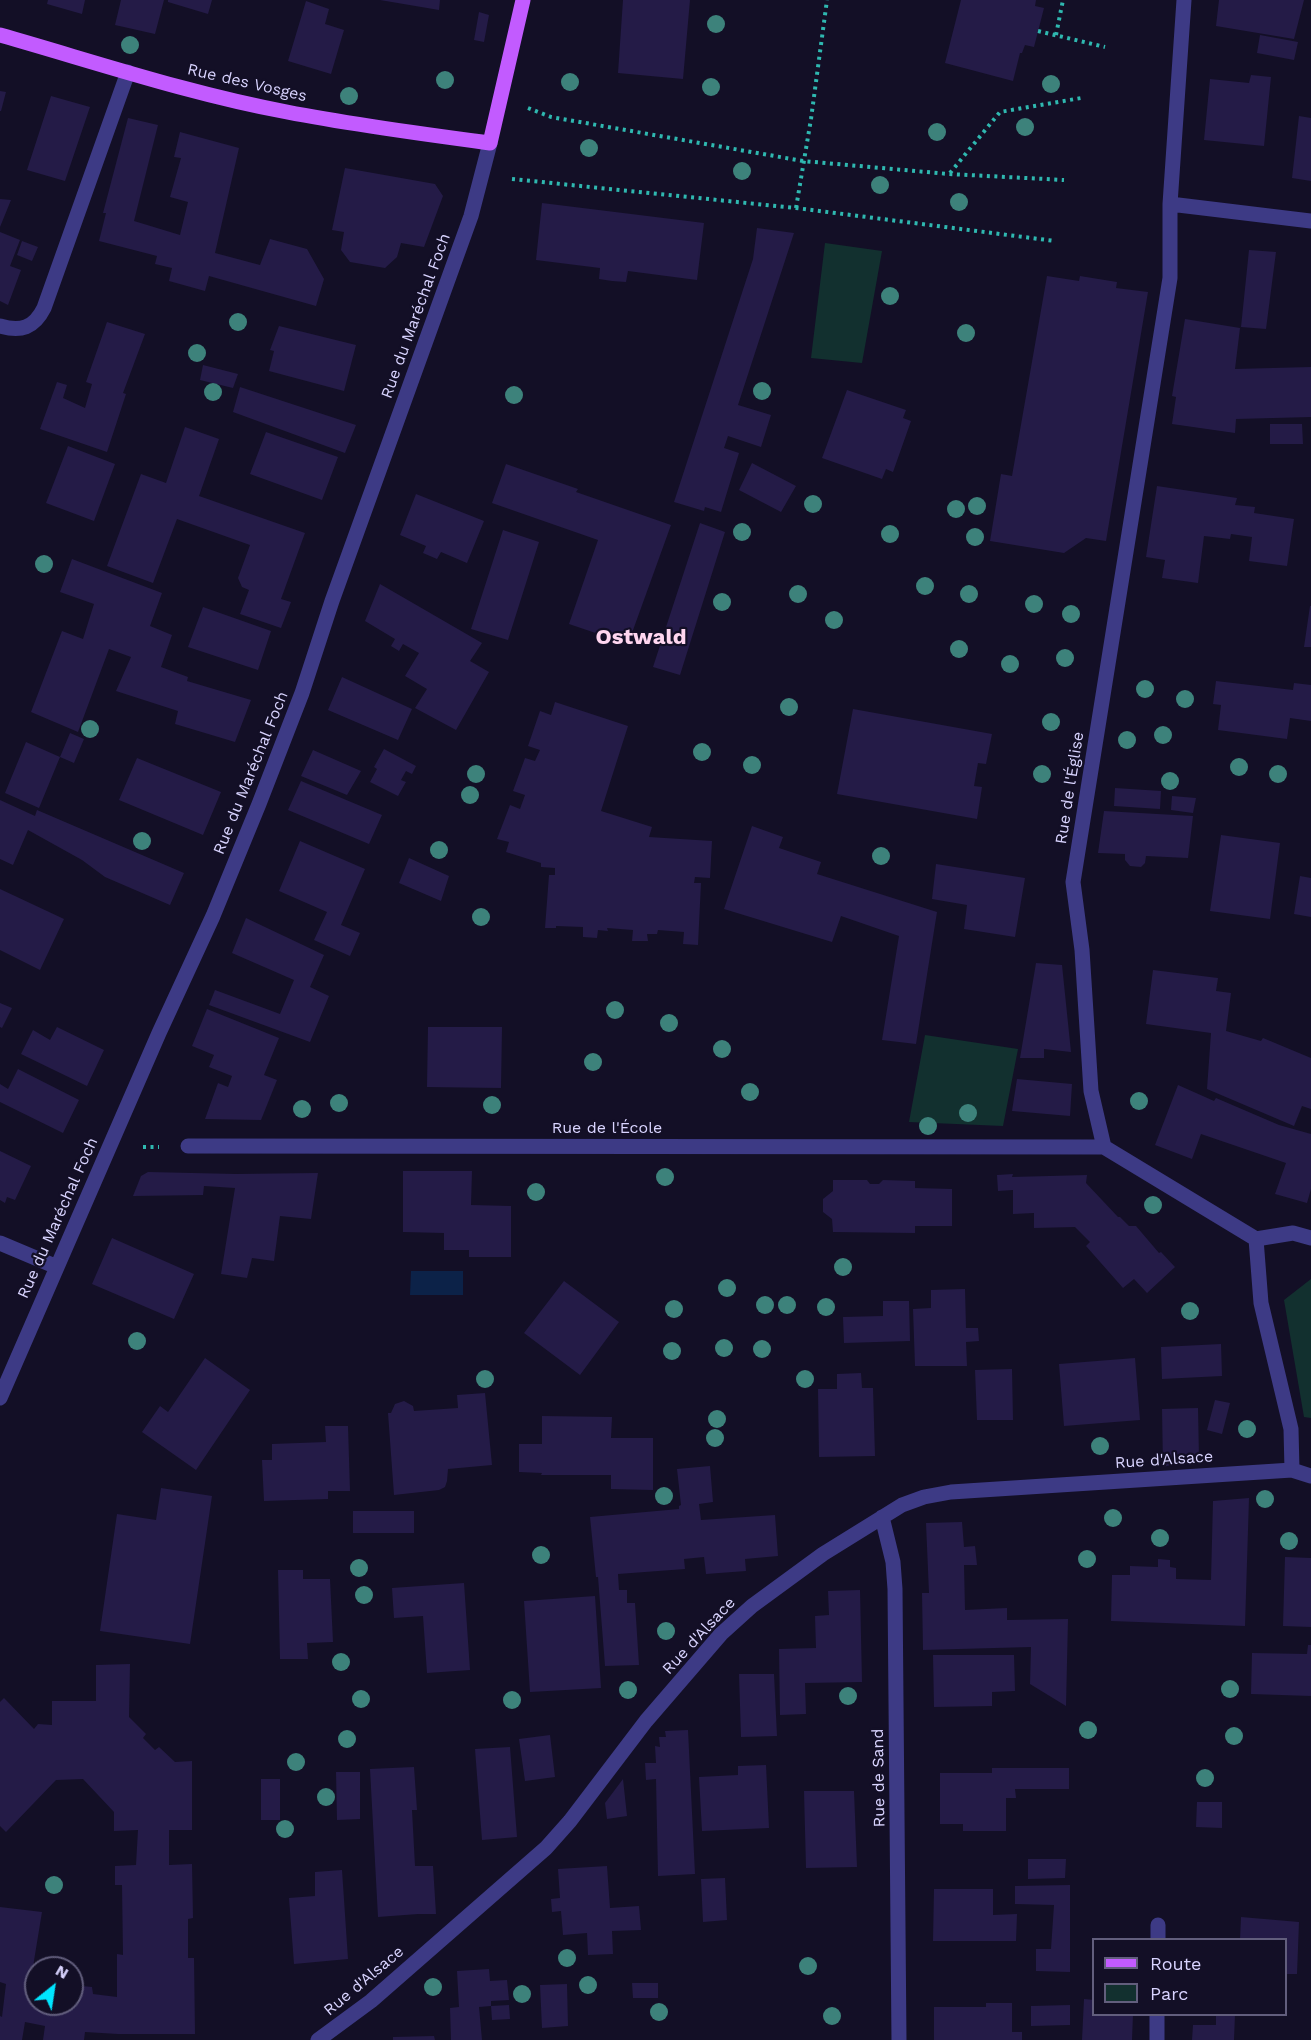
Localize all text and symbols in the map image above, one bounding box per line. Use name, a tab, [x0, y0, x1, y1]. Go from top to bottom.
street label: Rue des Vosges	[185, 60, 309, 106]
street label: Rue du Maréchal Foch	[377, 231, 455, 401]
district label: Ostwald	[596, 625, 686, 651]
street label: Rue du Maréchal Foch	[209, 689, 293, 857]
street label: Rue de l'Église	[1052, 730, 1088, 846]
street label: Rue de l'École	[552, 1118, 662, 1138]
street label: Rue du Maréchal Foch	[14, 1135, 102, 1301]
street label: Rue d'Alsace	[1114, 1447, 1214, 1473]
street label: Rue d'Alsace	[658, 1594, 740, 1678]
street label: Rue de Sand	[869, 1728, 889, 1828]
legend	[1092, 1938, 1287, 2016]
street label: Rue d'Alsace	[320, 1942, 408, 2020]
text: Route	[1150, 1953, 1202, 1974]
north arrow	[24, 1956, 84, 2016]
text: N	[52, 1961, 72, 1983]
text: Parc	[1150, 1983, 1188, 2004]

